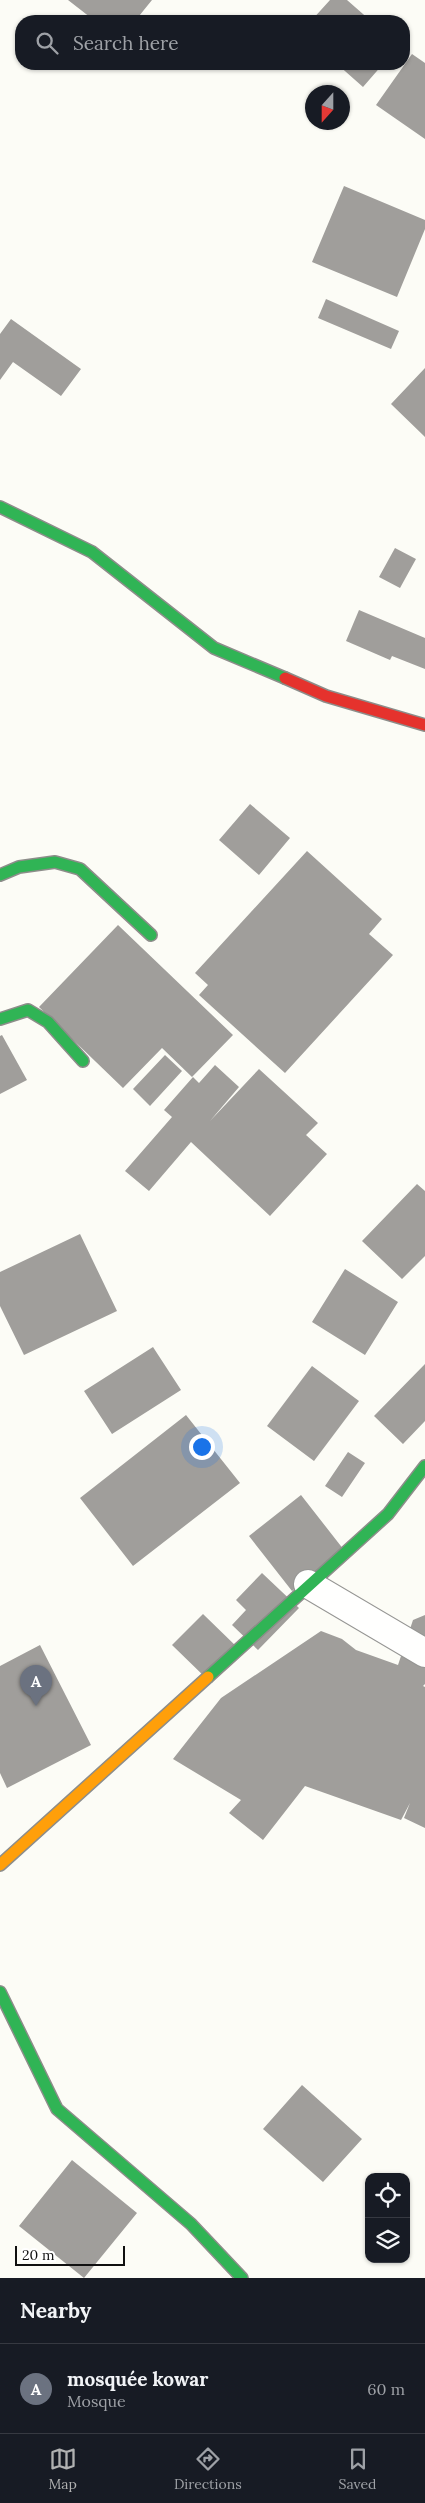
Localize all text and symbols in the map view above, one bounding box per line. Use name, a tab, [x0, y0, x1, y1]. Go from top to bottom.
search box	[15, 15, 410, 70]
icon: search	[33, 29, 61, 57]
text: Search here	[73, 31, 179, 55]
north arrow	[305, 85, 350, 130]
your location	[189, 1434, 215, 1460]
pin: A	[20, 1665, 52, 1706]
map controls	[365, 2173, 410, 2263]
button: locate	[365, 2173, 410, 2218]
button: layers	[365, 2218, 410, 2263]
scale bar	[15, 2243, 125, 2266]
text: 20 m	[22, 2246, 54, 2264]
text: Nearby	[20, 2297, 91, 2324]
text: mosquée kowar	[67, 2367, 208, 2391]
text: A	[31, 2379, 41, 2399]
text: 60 m	[367, 2379, 405, 2399]
text: Mosque	[67, 2391, 126, 2411]
tab: Map	[48, 2445, 77, 2493]
tab: Directions	[174, 2445, 242, 2493]
tab: Saved	[339, 2445, 377, 2493]

